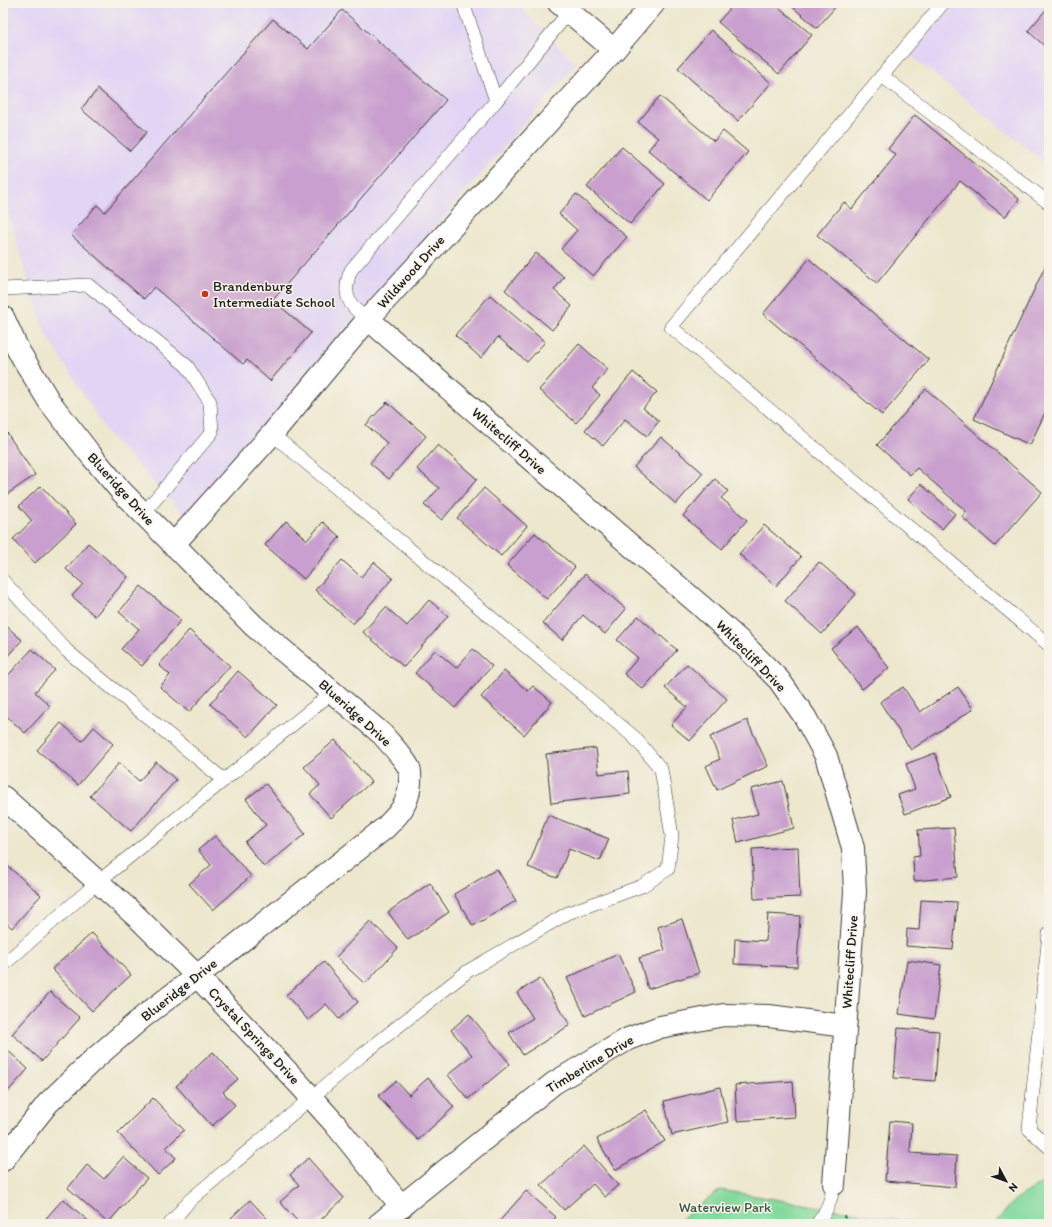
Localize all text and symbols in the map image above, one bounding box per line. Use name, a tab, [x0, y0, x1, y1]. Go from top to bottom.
street label: Wildwood Drive	[374, 232, 449, 312]
place label: Brandenburg Intermediate School	[213, 278, 335, 311]
marker: Brandenburg Intermediate School	[200, 289, 210, 299]
street label: Whitecliff Drive	[468, 404, 550, 478]
street label: Blueridge Drive	[84, 449, 158, 529]
street label: Whitecliff Drive	[712, 616, 790, 696]
street label: Blueridge Drive	[315, 676, 395, 750]
street label: Whitecliff Drive	[838, 914, 862, 1009]
street label: Blueridge Drive	[137, 955, 221, 1025]
street label: Crystal Springs Drive	[205, 984, 304, 1088]
street label: Timberline Drive	[543, 1031, 637, 1097]
north arrow	[986, 1161, 1026, 1201]
text: N	[1006, 1180, 1021, 1194]
park label: Waterview Park	[679, 1199, 772, 1216]

